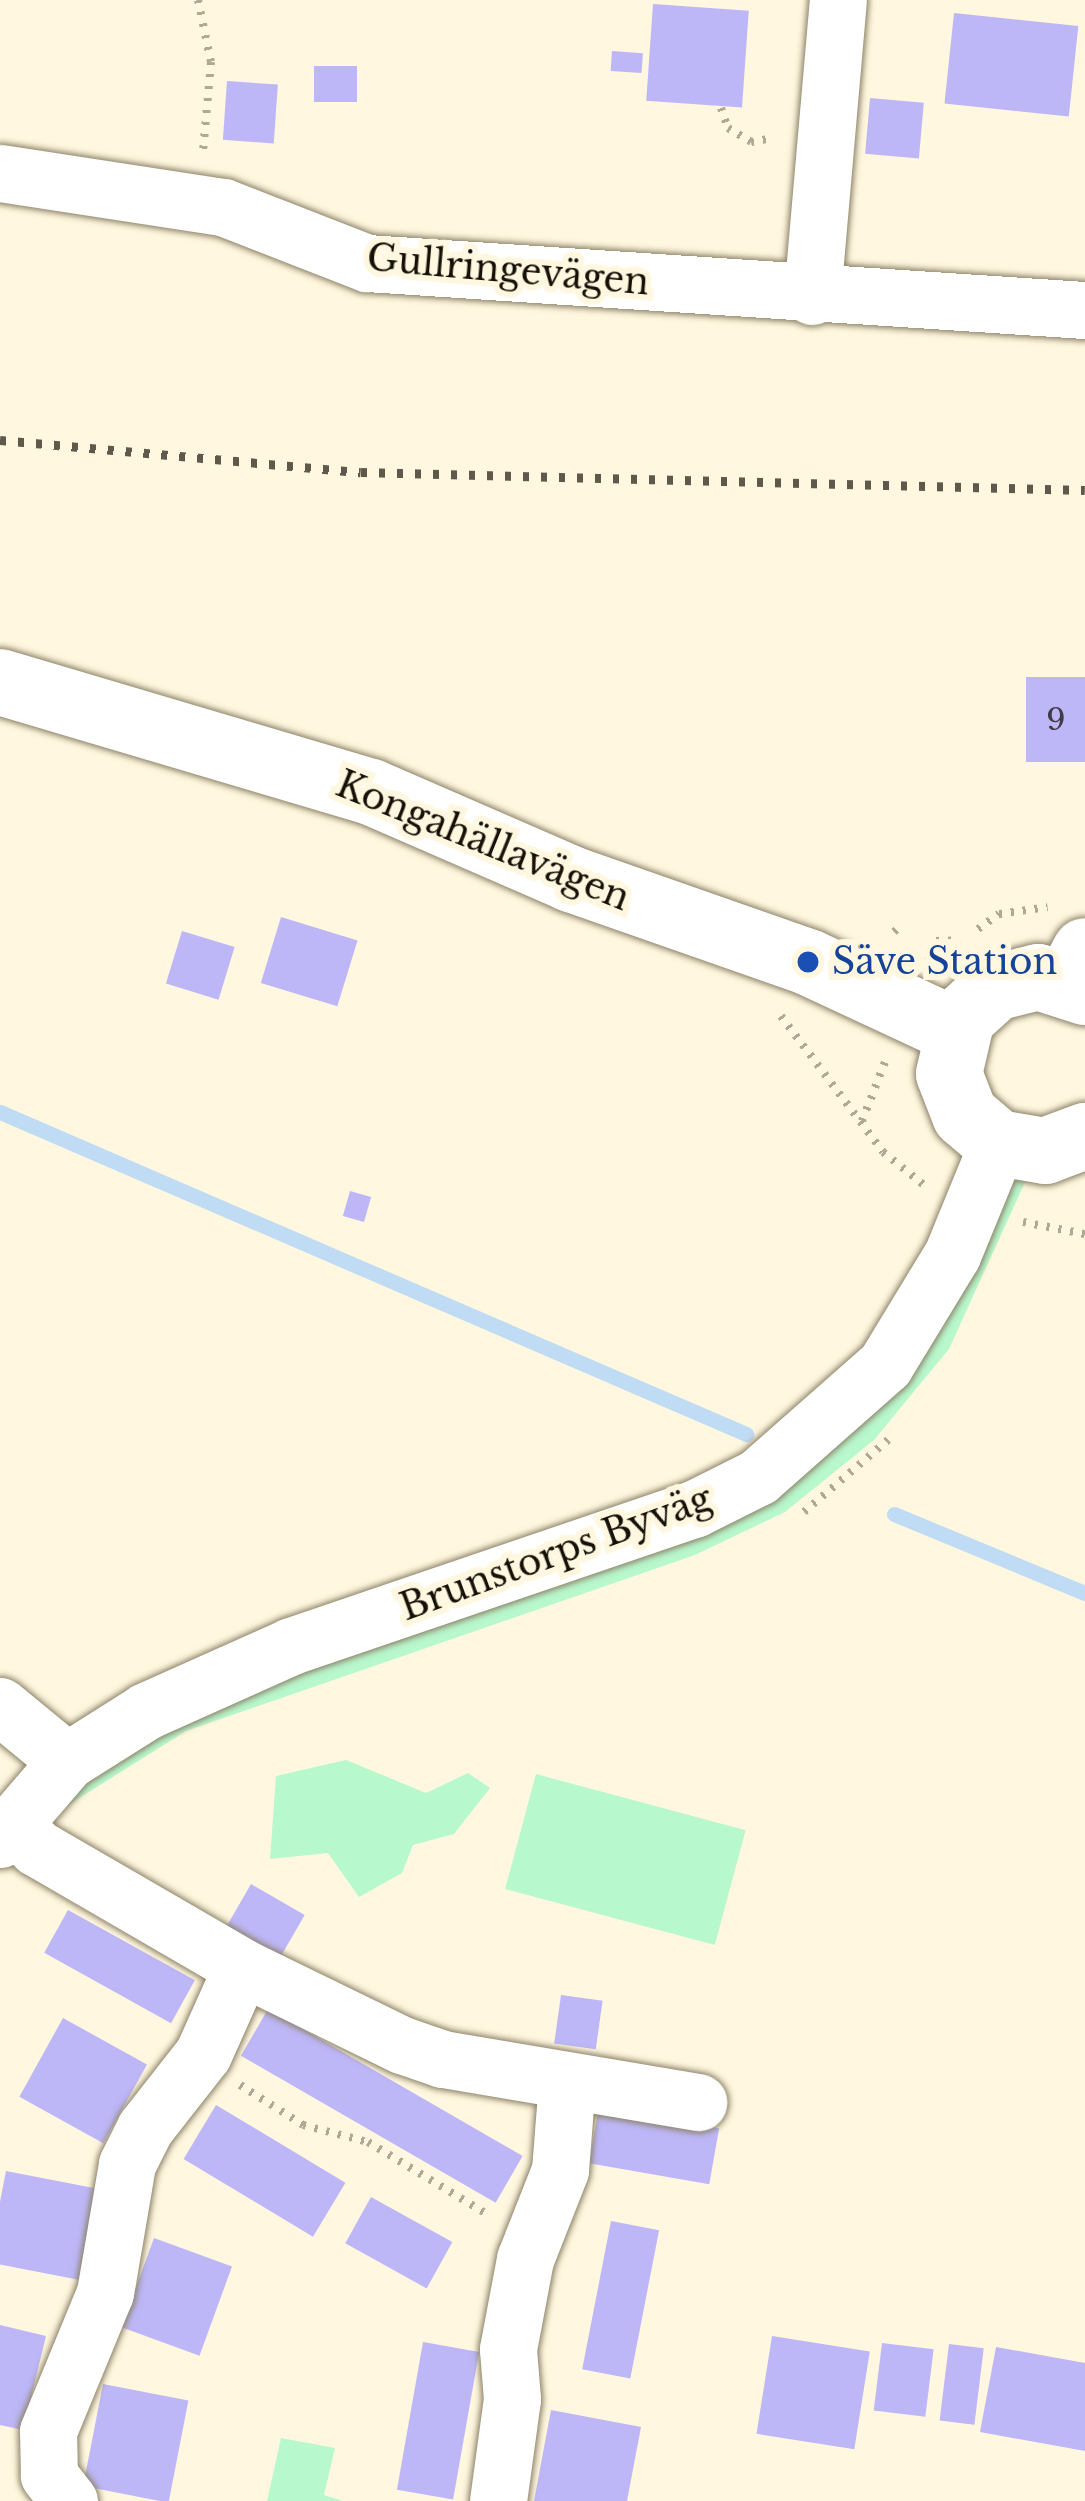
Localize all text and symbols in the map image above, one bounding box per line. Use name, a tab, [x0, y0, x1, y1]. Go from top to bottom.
street label: Gullringevägen	[365, 236, 651, 304]
house number: 9	[1046, 702, 1066, 738]
street label: Kongahällavägen	[330, 762, 636, 920]
place label: Säve Station	[832, 940, 1057, 984]
marker: Säve Station	[795, 949, 821, 975]
street label: Brunstorps Byväg	[394, 1477, 718, 1629]

